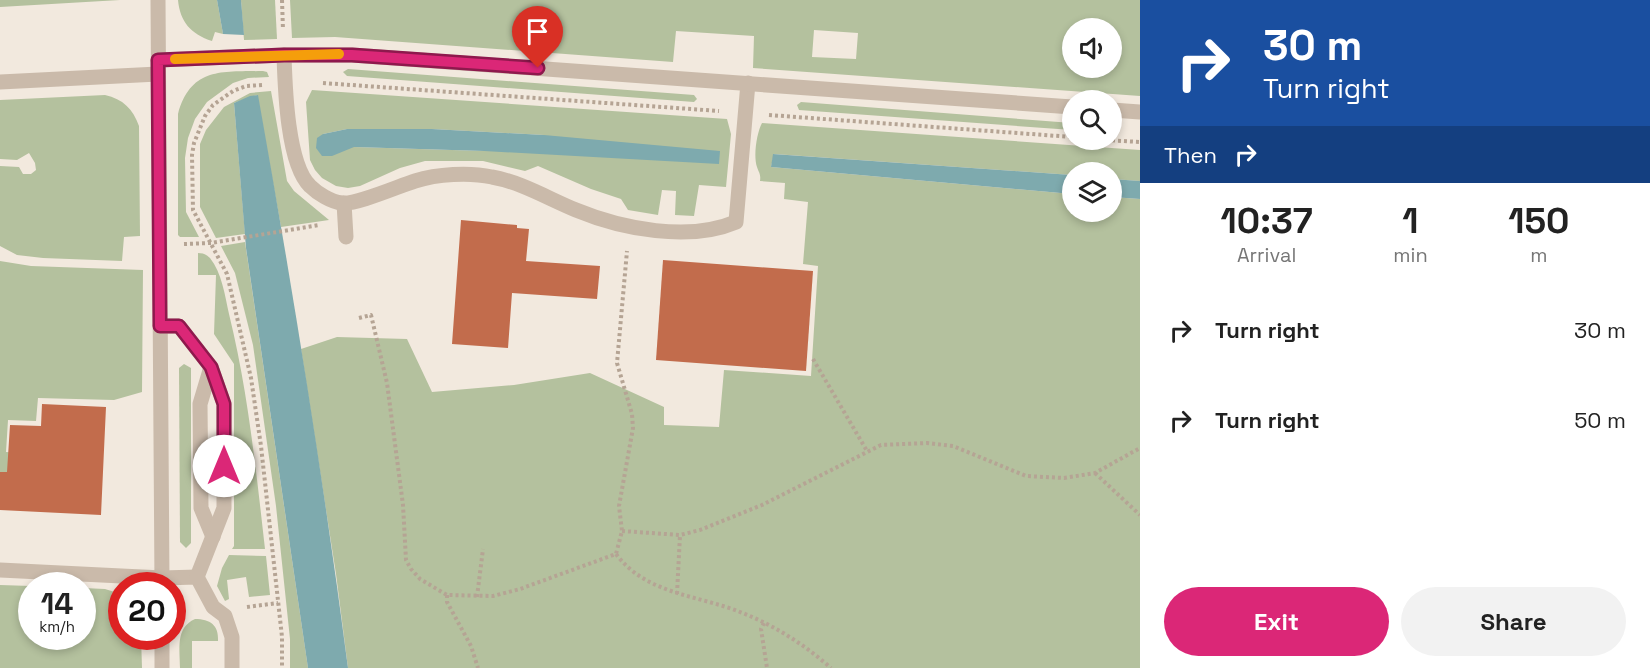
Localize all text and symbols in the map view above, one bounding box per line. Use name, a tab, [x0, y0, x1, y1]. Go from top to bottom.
pin	[512, 6, 563, 68]
icon: arrive	[521, 15, 554, 48]
map controls	[1062, 18, 1122, 222]
button: sound	[1062, 18, 1122, 78]
text: 30 m	[1263, 19, 1362, 72]
icon: right	[1164, 24, 1242, 102]
text: Turn right	[1263, 71, 1390, 106]
button: search	[1062, 90, 1122, 150]
icon: right	[1229, 138, 1262, 171]
text: Then	[1164, 141, 1217, 169]
button: layers	[1062, 162, 1122, 222]
text: 10:37	[1221, 198, 1313, 244]
text: 1	[1402, 198, 1419, 244]
text: 150	[1508, 198, 1569, 244]
text: Arrival	[1237, 242, 1296, 268]
text: min	[1393, 242, 1428, 268]
text: m	[1530, 242, 1547, 268]
icon: right	[1164, 314, 1197, 347]
text: Turn right	[1215, 316, 1320, 344]
text: 30 m	[1574, 316, 1626, 344]
icon: right	[1164, 404, 1197, 437]
text: Turn right	[1215, 406, 1320, 434]
text: 50 m	[1574, 406, 1626, 434]
position arrow	[192, 434, 256, 498]
speed limit sign: 20	[108, 572, 186, 650]
text: 14	[41, 584, 73, 623]
button: Exit	[1164, 587, 1389, 656]
button: Share	[1401, 587, 1626, 656]
text: km/h	[39, 617, 75, 636]

